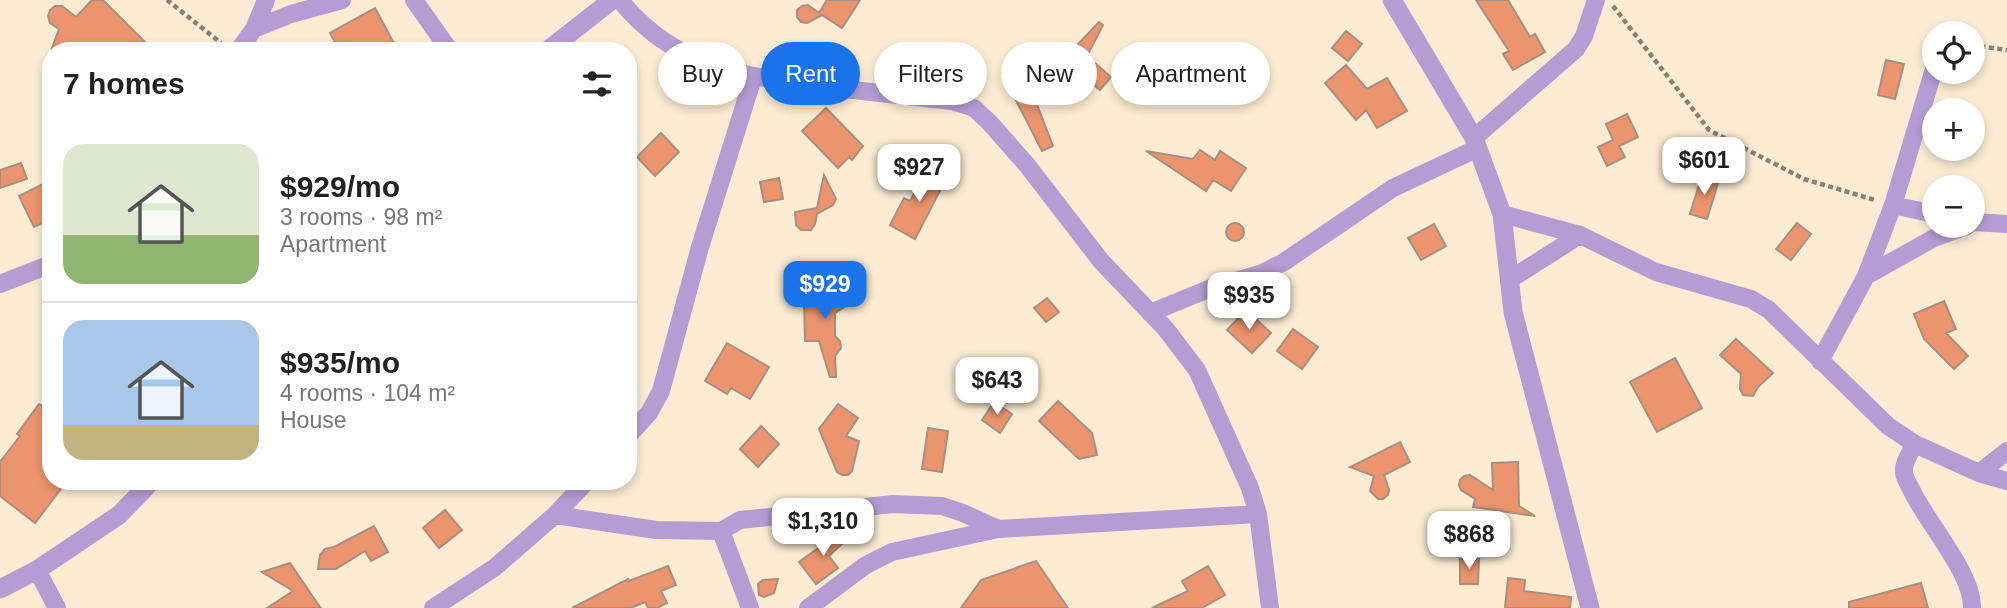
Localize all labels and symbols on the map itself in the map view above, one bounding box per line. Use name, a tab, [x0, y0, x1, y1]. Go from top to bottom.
pin: $601	[1663, 138, 1745, 197]
pin: $927	[878, 144, 960, 204]
pin: $929	[784, 262, 866, 321]
pin: $935	[1208, 272, 1290, 332]
pin: $643	[956, 358, 1038, 417]
pin: $1,310	[766, 498, 880, 558]
pin: $868	[1428, 512, 1510, 571]

